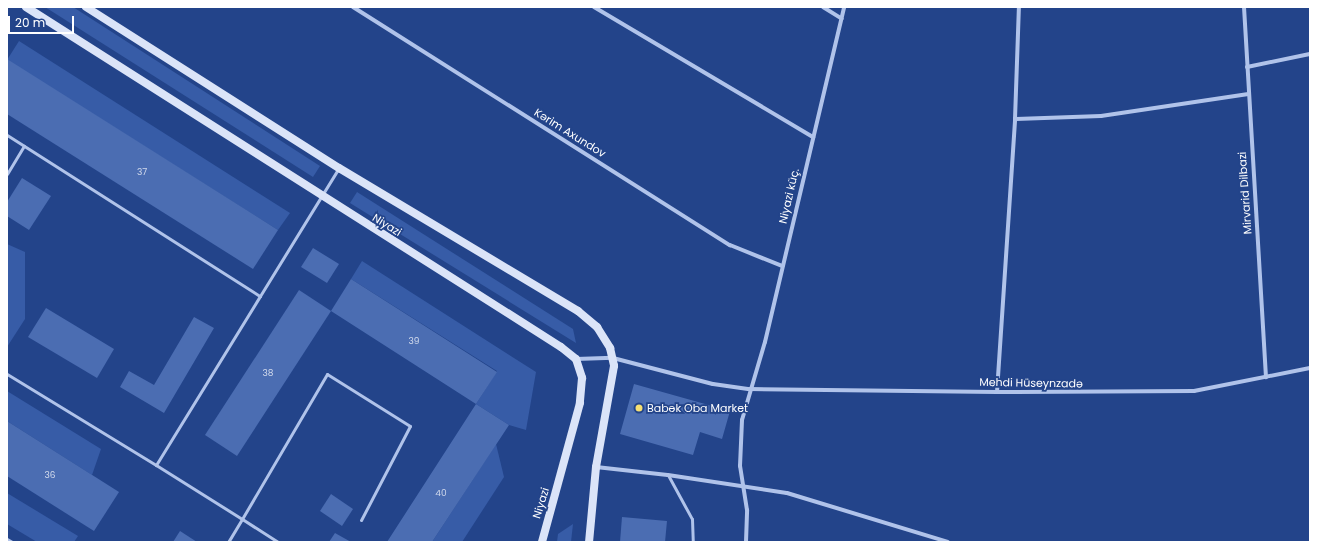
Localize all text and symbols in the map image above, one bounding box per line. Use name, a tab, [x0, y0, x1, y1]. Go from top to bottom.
scale bar	[10, 8, 76, 34]
text: 20 m	[15, 14, 45, 31]
street label: Kərim Axundov	[532, 106, 608, 160]
street label: Mirvarid Dilbazi	[1236, 151, 1254, 235]
house number: 37	[137, 167, 147, 177]
street label: Niyazi küç.	[776, 167, 802, 225]
street label: Niyazi	[370, 211, 404, 239]
house number: 39	[409, 336, 419, 346]
house number: 38	[263, 368, 273, 378]
street label: Mehdi Hüseynzadə	[979, 375, 1083, 391]
place label: Babək Oba Market	[647, 401, 748, 415]
marker: Babək Oba Market	[634, 403, 644, 413]
house number: 36	[44, 470, 56, 480]
street label: Niyazi	[530, 486, 552, 520]
house number: 40	[435, 488, 447, 498]

